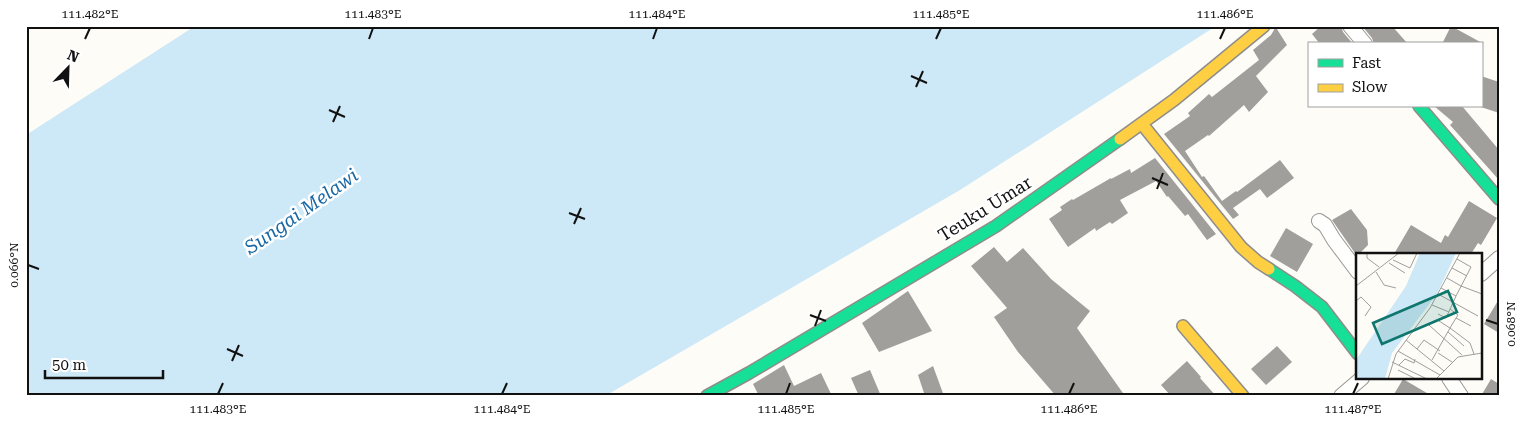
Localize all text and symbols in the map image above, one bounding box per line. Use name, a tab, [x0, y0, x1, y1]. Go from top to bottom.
text: 111.482°E	[62, 7, 118, 21]
text: 111.483°E	[345, 7, 401, 21]
text: 111.484°E	[629, 7, 685, 21]
text: 111.485°E	[913, 7, 969, 21]
text: 111.486°E	[1197, 7, 1253, 21]
north arrow	[42, 42, 92, 92]
legend	[1308, 42, 1482, 108]
text: N	[65, 47, 81, 66]
text: Fast	[1352, 54, 1382, 72]
text: Slow	[1352, 78, 1388, 96]
water label: Sungai Melawi	[239, 164, 363, 260]
street label: Teuku Umar	[934, 171, 1036, 246]
text: 0.066°N	[7, 242, 21, 288]
inset map	[1356, 253, 1482, 380]
text: 0.068°N	[1504, 301, 1518, 347]
scale bar	[45, 347, 162, 379]
text: 50 m	[52, 356, 87, 374]
text: 111.483°E	[190, 402, 246, 416]
text: 111.484°E	[474, 402, 530, 416]
text: 111.485°E	[758, 402, 814, 416]
text: 111.486°E	[1041, 402, 1097, 416]
text: 111.487°E	[1325, 402, 1381, 416]

